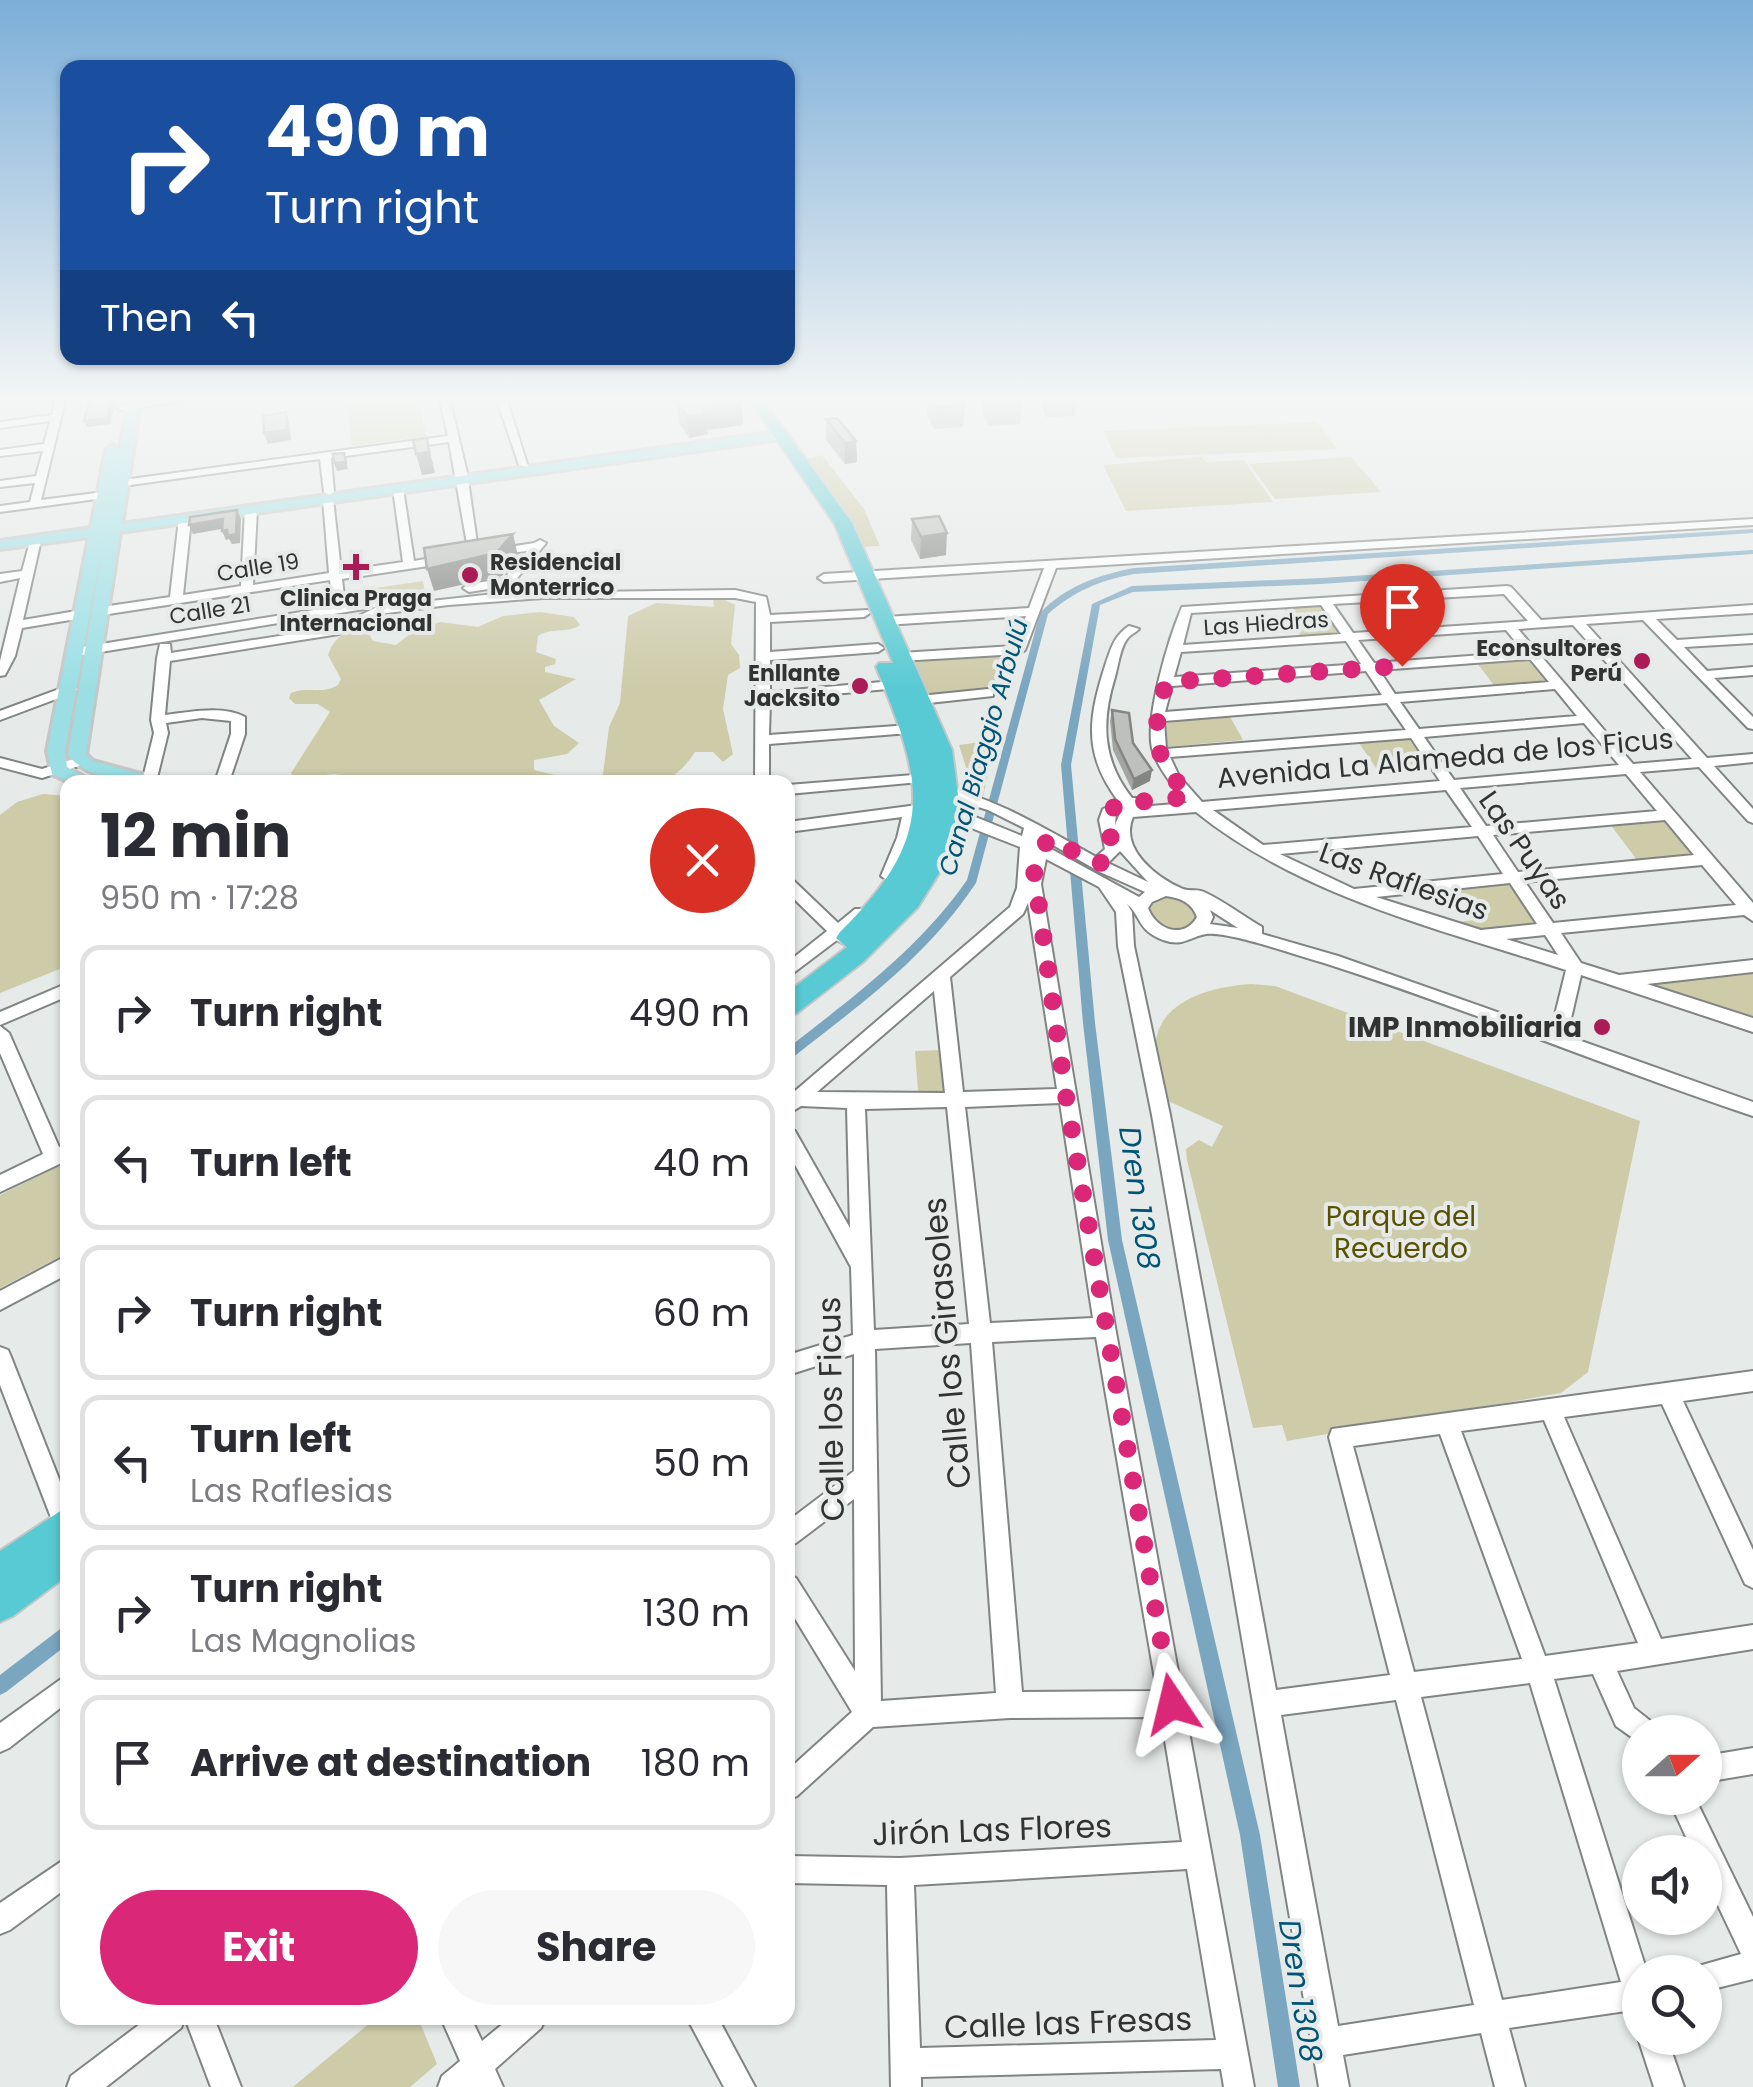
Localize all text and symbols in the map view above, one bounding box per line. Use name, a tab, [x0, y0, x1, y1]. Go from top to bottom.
text: 490 m	[265, 82, 490, 181]
icon: right	[100, 100, 230, 230]
text: Turn right	[265, 176, 479, 239]
icon: left	[213, 290, 268, 345]
text: Then	[100, 291, 193, 344]
street label: Calle 19	[215, 546, 302, 589]
place label: Residencial Monterrico	[490, 547, 621, 603]
marker: Clinica Praga Internacional	[343, 554, 369, 580]
marker: Residencial Monterrico	[459, 564, 481, 586]
pin	[1360, 564, 1445, 667]
icon: arrive	[1375, 579, 1430, 634]
place label: Clinica Praga Internacional	[279, 583, 433, 639]
street label: Calle 21	[167, 589, 253, 632]
street label: Las Hiedras	[1202, 604, 1330, 643]
water label: Canal Biaggio Arbulú	[930, 615, 1037, 880]
place label: Econsultores Perú	[1476, 633, 1622, 689]
marker: Econsultores Perú	[1631, 650, 1653, 672]
place label: Enllante Jacksito	[744, 658, 840, 714]
marker: Enllante Jacksito	[849, 675, 871, 697]
street label: Avenida La Alameda de los Ficus	[1215, 719, 1675, 798]
street label: Las Puyas	[1469, 783, 1580, 917]
text: 12 min	[100, 794, 291, 878]
button: close	[650, 808, 755, 913]
street label: Las Raflesias	[1314, 833, 1494, 930]
text: 950 m · 17:28	[100, 875, 299, 920]
icon: right	[105, 985, 160, 1040]
text: Turn right	[190, 986, 382, 1039]
text: 490 m	[629, 986, 750, 1039]
place label: IMP Inmobiliaria	[1348, 1008, 1582, 1047]
marker: IMP Inmobiliaria	[1591, 1016, 1613, 1038]
water label: Dren 1308	[1108, 1124, 1171, 1272]
icon: left	[105, 1135, 160, 1190]
text: Turn left	[190, 1136, 352, 1189]
text: 40 m	[653, 1136, 750, 1189]
street label: Calle los Girasoles	[911, 1196, 982, 1490]
park label: Parque del Recuerdo	[1326, 1197, 1476, 1268]
icon: right	[105, 1285, 160, 1340]
text: Turn right	[190, 1286, 382, 1339]
text: 60 m	[653, 1286, 750, 1339]
street label: Calle los Ficus	[806, 1296, 855, 1522]
text: Turn left	[190, 1412, 352, 1465]
icon: left	[105, 1435, 160, 1490]
text: 50 m	[653, 1436, 750, 1489]
text: Las Raflesias	[190, 1468, 393, 1513]
text: Turn right	[190, 1562, 382, 1615]
icon: right	[105, 1585, 160, 1640]
text: 130 m	[642, 1586, 750, 1639]
text: Las Magnolias	[190, 1618, 417, 1663]
position arrow	[1120, 1652, 1224, 1756]
north arrow	[1622, 1715, 1722, 1815]
map controls	[1622, 1715, 1722, 2055]
icon: arrive	[105, 1735, 160, 1790]
text: Arrive at destination	[190, 1736, 591, 1789]
text: 180 m	[641, 1736, 750, 1789]
street label: Jirón Las Flores	[871, 1803, 1113, 1856]
button: sound	[1622, 1835, 1722, 1935]
button: Exit	[100, 1890, 418, 2005]
button: Share	[438, 1890, 755, 2005]
water label: Dren 1308	[1268, 1916, 1333, 2066]
button: search	[1622, 1955, 1722, 2055]
street label: Calle las Fresas	[943, 1996, 1193, 2049]

